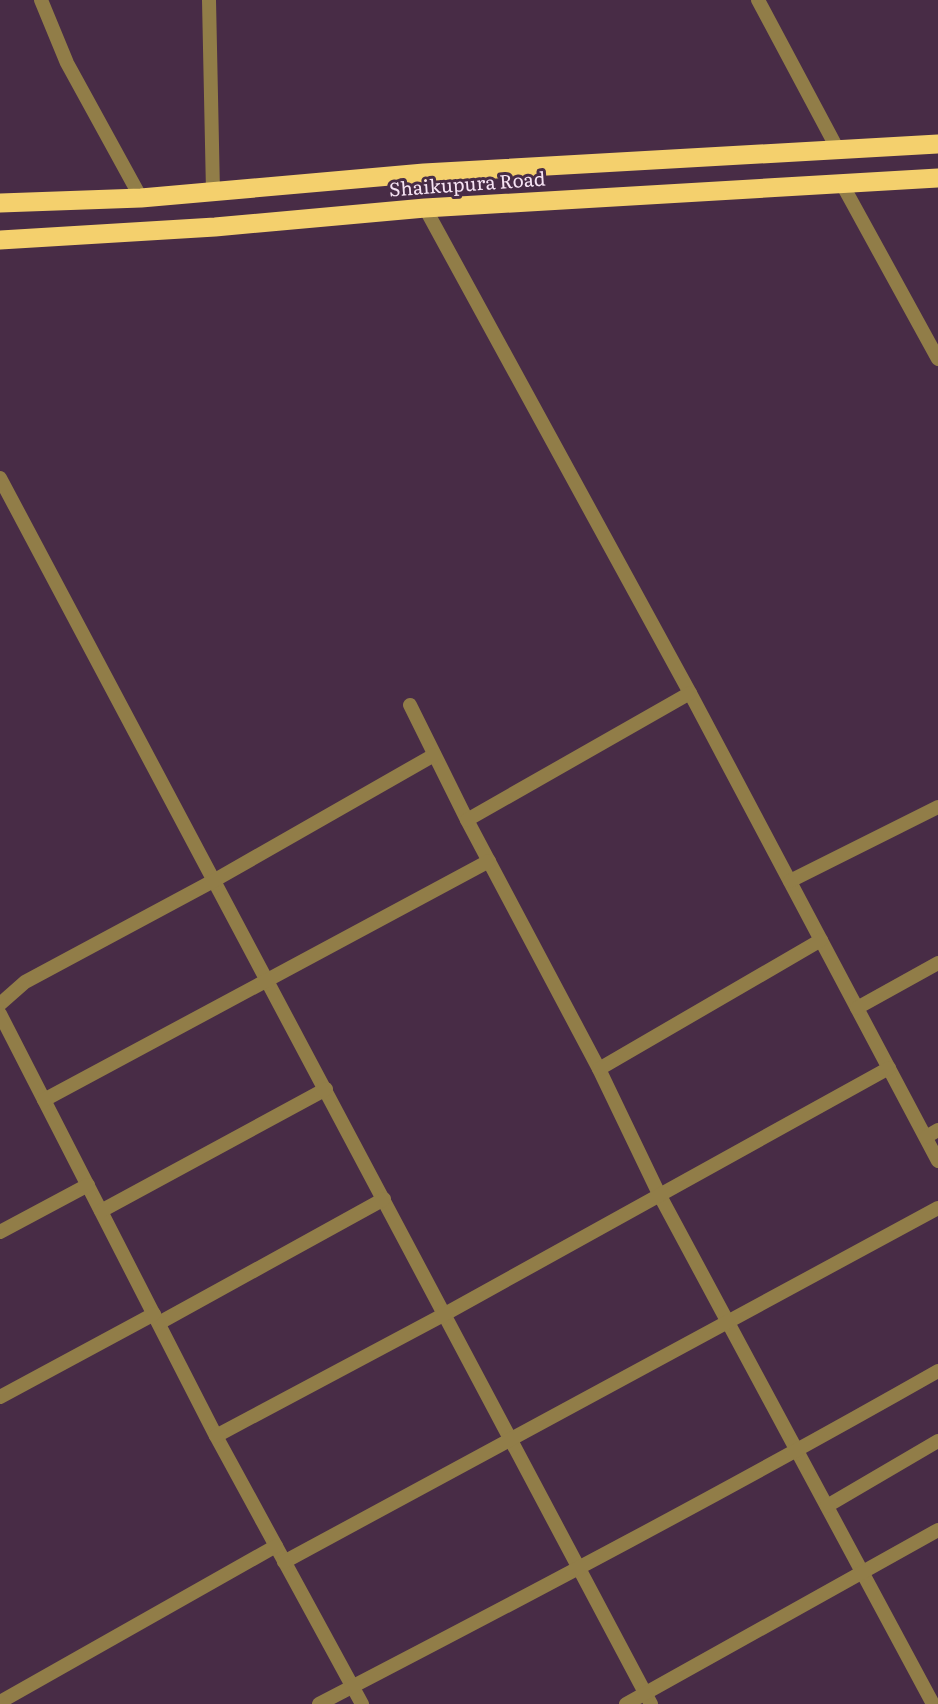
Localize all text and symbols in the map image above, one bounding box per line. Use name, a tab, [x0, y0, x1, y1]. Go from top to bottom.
street label: Shaikupura Road	[388, 164, 547, 202]

